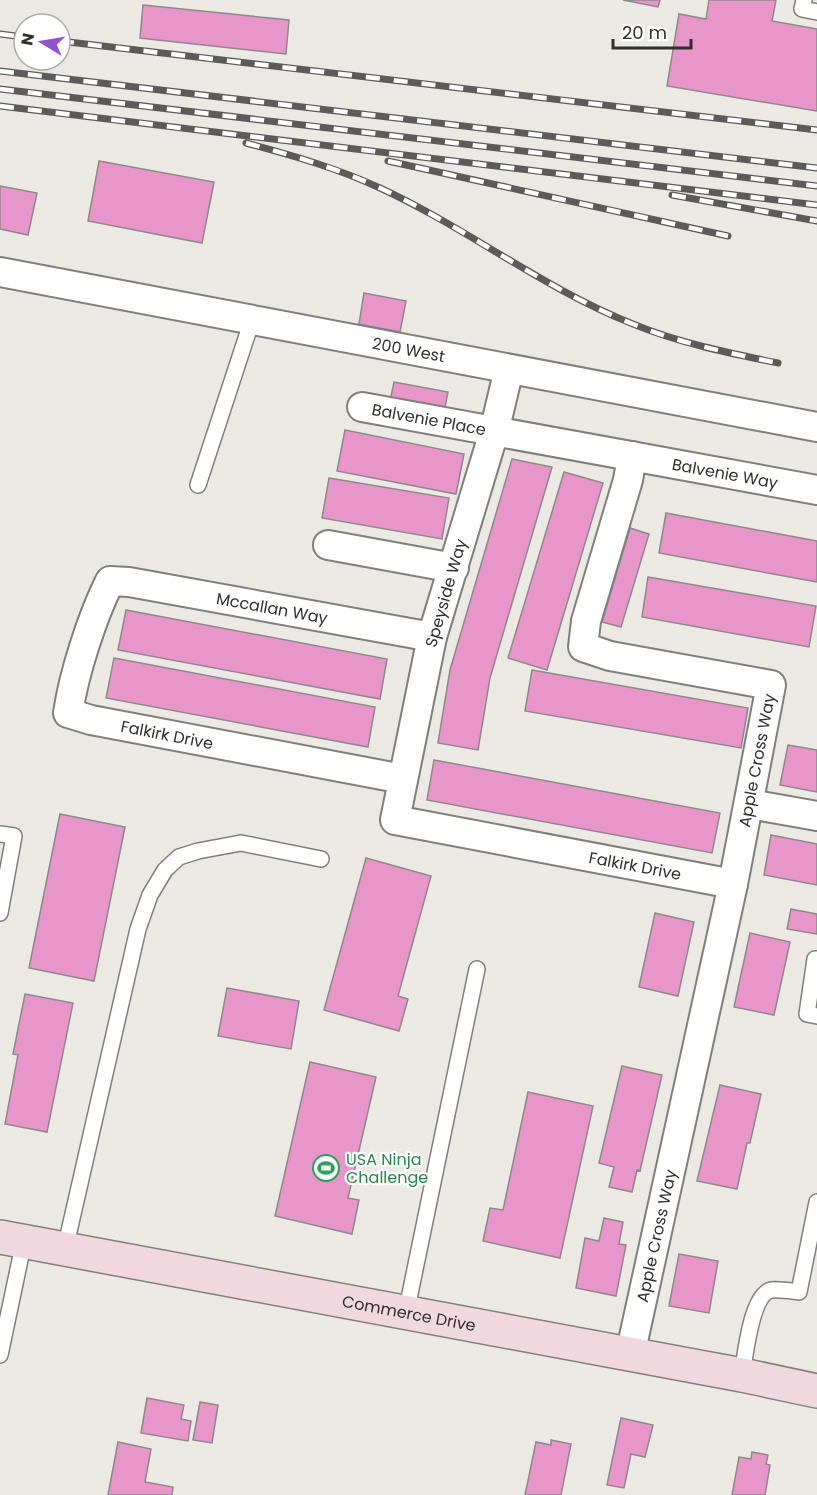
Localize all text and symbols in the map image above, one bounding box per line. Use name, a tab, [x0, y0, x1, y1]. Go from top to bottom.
north arrow	[12, 12, 72, 72]
scale bar	[613, 12, 691, 50]
text: 20 m	[622, 20, 667, 45]
text: N	[15, 31, 40, 47]
street label: 200 West	[371, 331, 447, 368]
street label: Balvenie Place	[370, 398, 488, 441]
street label: Balvenie Way	[670, 452, 780, 494]
street label: Speyside Way	[420, 536, 472, 650]
street label: Mccallan Way	[215, 587, 330, 629]
street label: Apple Cross Way	[733, 692, 781, 829]
street label: Falkirk Drive	[119, 715, 215, 755]
street label: Falkirk Drive	[587, 845, 683, 885]
place label: USA Ninja Challenge	[346, 1148, 428, 1189]
sports icon: USA Ninja Challenge	[311, 1153, 341, 1183]
street label: Apple Cross Way	[630, 1167, 682, 1305]
street label: Commerce Drive	[340, 1289, 478, 1337]

